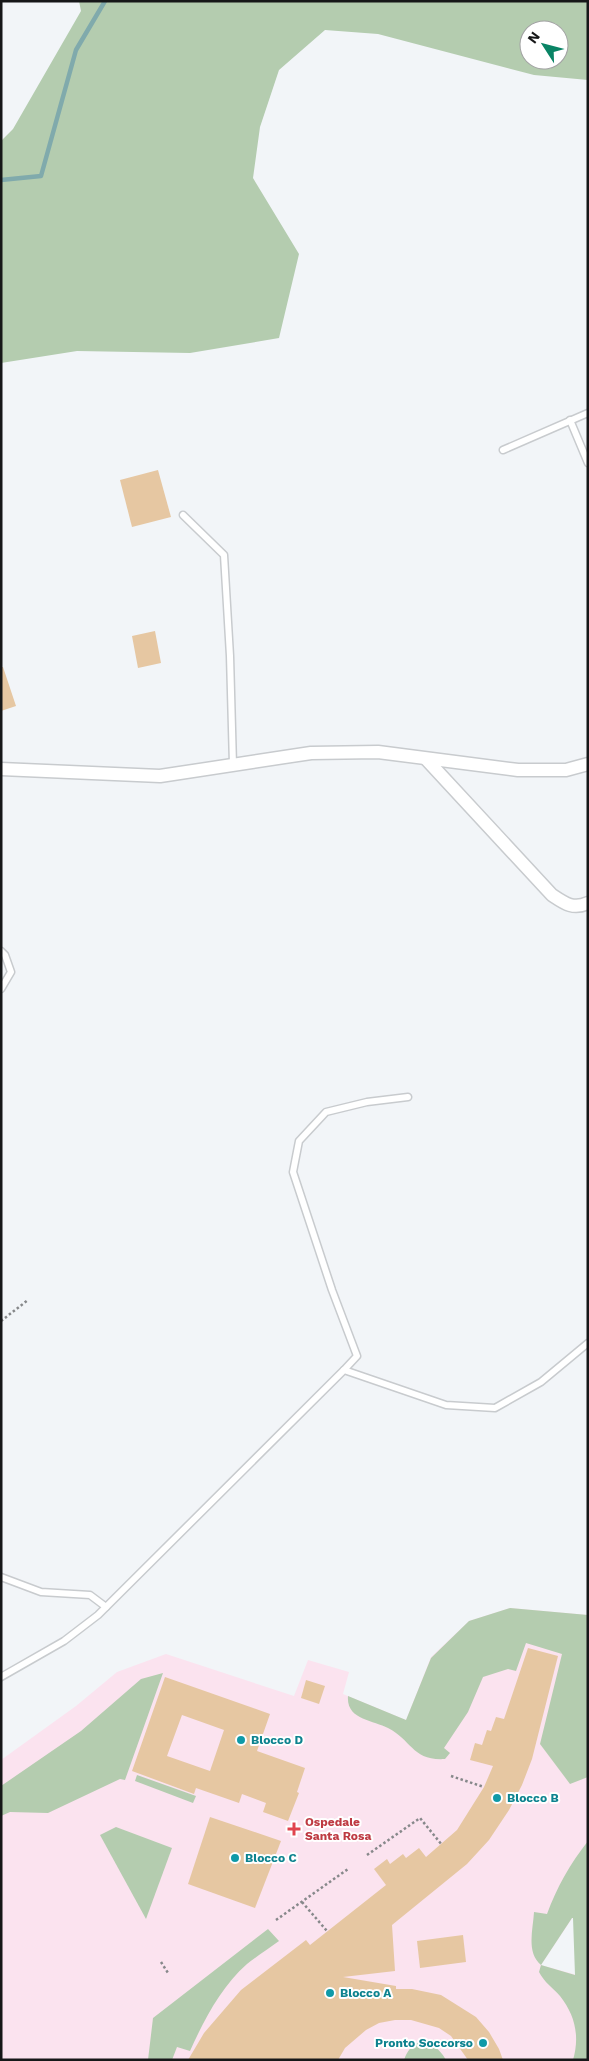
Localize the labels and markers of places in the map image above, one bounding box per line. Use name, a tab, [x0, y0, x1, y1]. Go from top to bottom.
place label: Blocco D	[251, 1733, 304, 1747]
marker: Blocco D	[235, 1734, 247, 1746]
place label: Blocco B	[507, 1791, 559, 1805]
marker: Blocco B	[491, 1792, 503, 1804]
place label: Ospedale Santa Rosa	[305, 1815, 371, 1843]
marker: Ospedale Santa Rosa	[287, 1822, 301, 1836]
place label: Blocco C	[245, 1851, 297, 1865]
marker: Blocco C	[229, 1852, 241, 1864]
place label: Blocco A	[340, 1986, 392, 2000]
marker: Blocco A	[324, 1987, 336, 1999]
place label: Pronto Soccorso	[375, 2036, 473, 2050]
marker: Pronto Soccorso	[477, 2037, 489, 2049]

